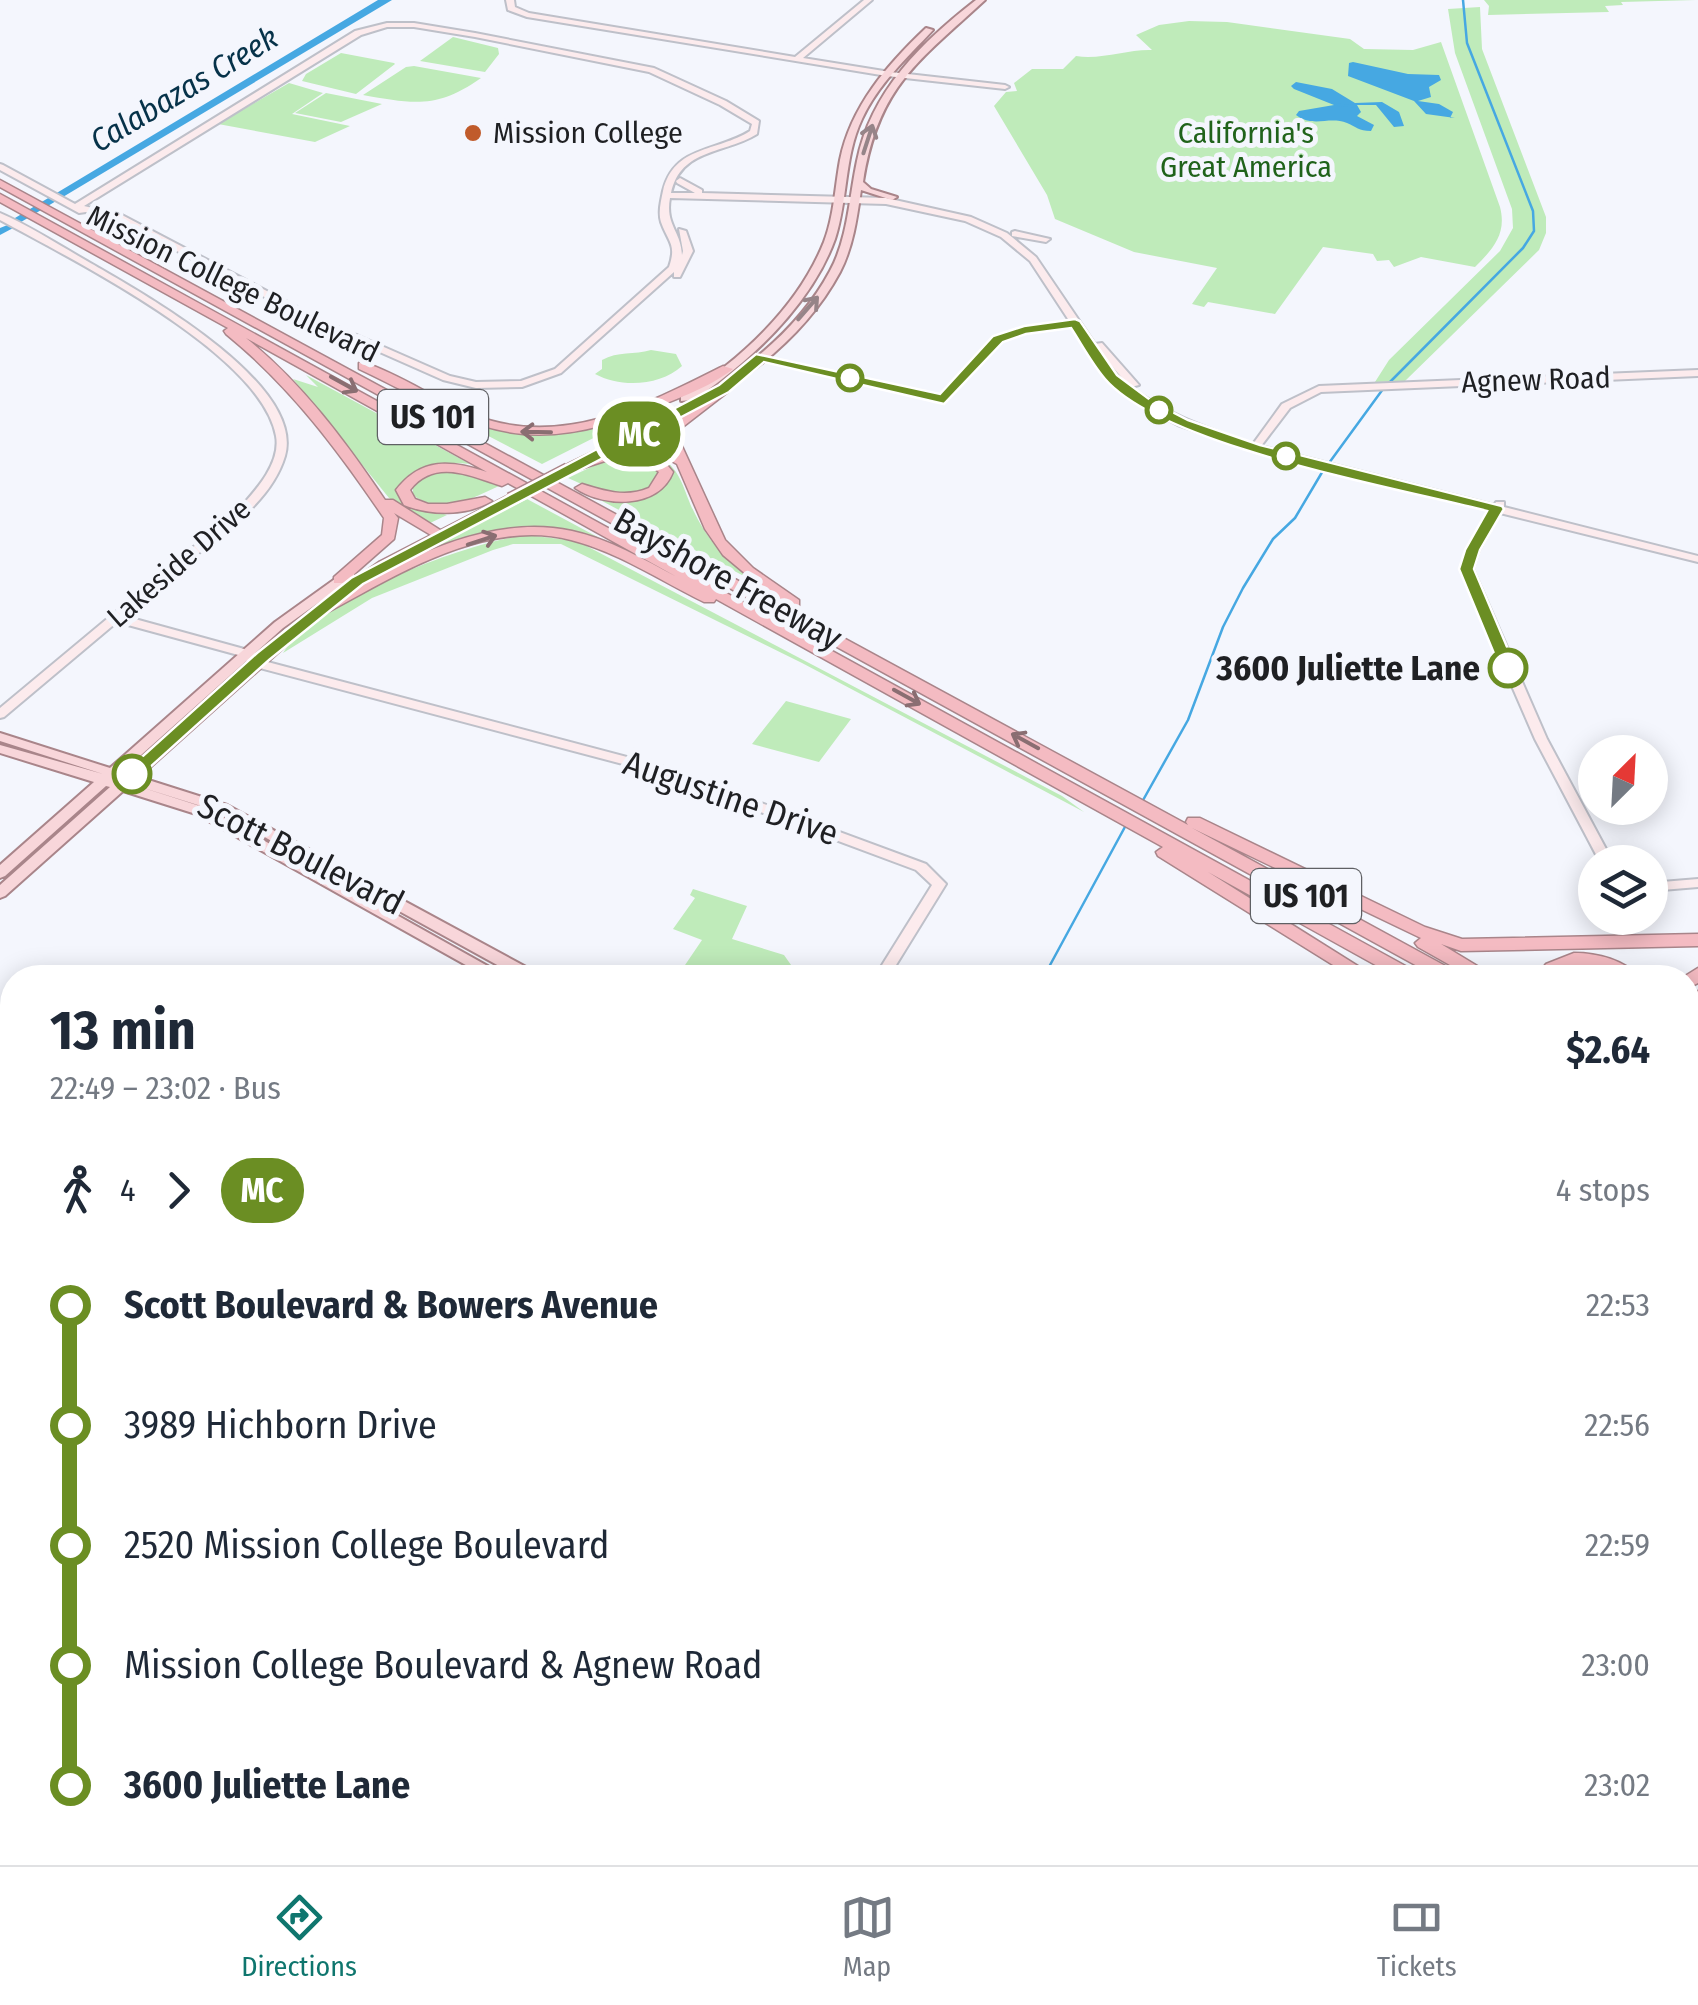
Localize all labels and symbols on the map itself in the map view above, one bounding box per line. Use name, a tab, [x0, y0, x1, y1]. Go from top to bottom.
water label: Calabazas Creek	[83, 18, 285, 160]
place label: Mission College	[493, 115, 683, 151]
park label: California's Great America	[1160, 115, 1332, 185]
marker: Mission College	[462, 122, 484, 144]
one-way arrow	[860, 124, 878, 156]
street label: Mission College Boulevard	[81, 198, 385, 370]
one-way arrow	[797, 296, 820, 321]
street label: Agnew Road	[1461, 359, 1611, 401]
unlabelled marker	[837, 365, 863, 391]
one-way arrow	[328, 374, 358, 394]
road number: US 101	[378, 390, 488, 444]
unlabelled marker	[1146, 397, 1172, 423]
line badge: MC	[594, 402, 684, 466]
one-way arrow	[521, 422, 553, 441]
unlabelled marker	[1273, 443, 1299, 469]
street label: Lakeside Drive	[100, 491, 258, 635]
street label: Bayshore Freeway	[607, 499, 850, 659]
one-way arrow	[466, 529, 498, 547]
place label: 3600 Juliette Lane	[1215, 647, 1480, 689]
marker: 3600 Juliette Lane	[1489, 649, 1527, 687]
one-way arrow	[891, 687, 921, 707]
one-way arrow	[1010, 731, 1040, 751]
north arrow	[1578, 735, 1668, 825]
street label: Augustine Drive	[618, 742, 844, 854]
unlabelled marker	[113, 755, 151, 793]
street label: Scott Boulevard	[191, 784, 411, 924]
road number: US 101	[1251, 869, 1361, 923]

